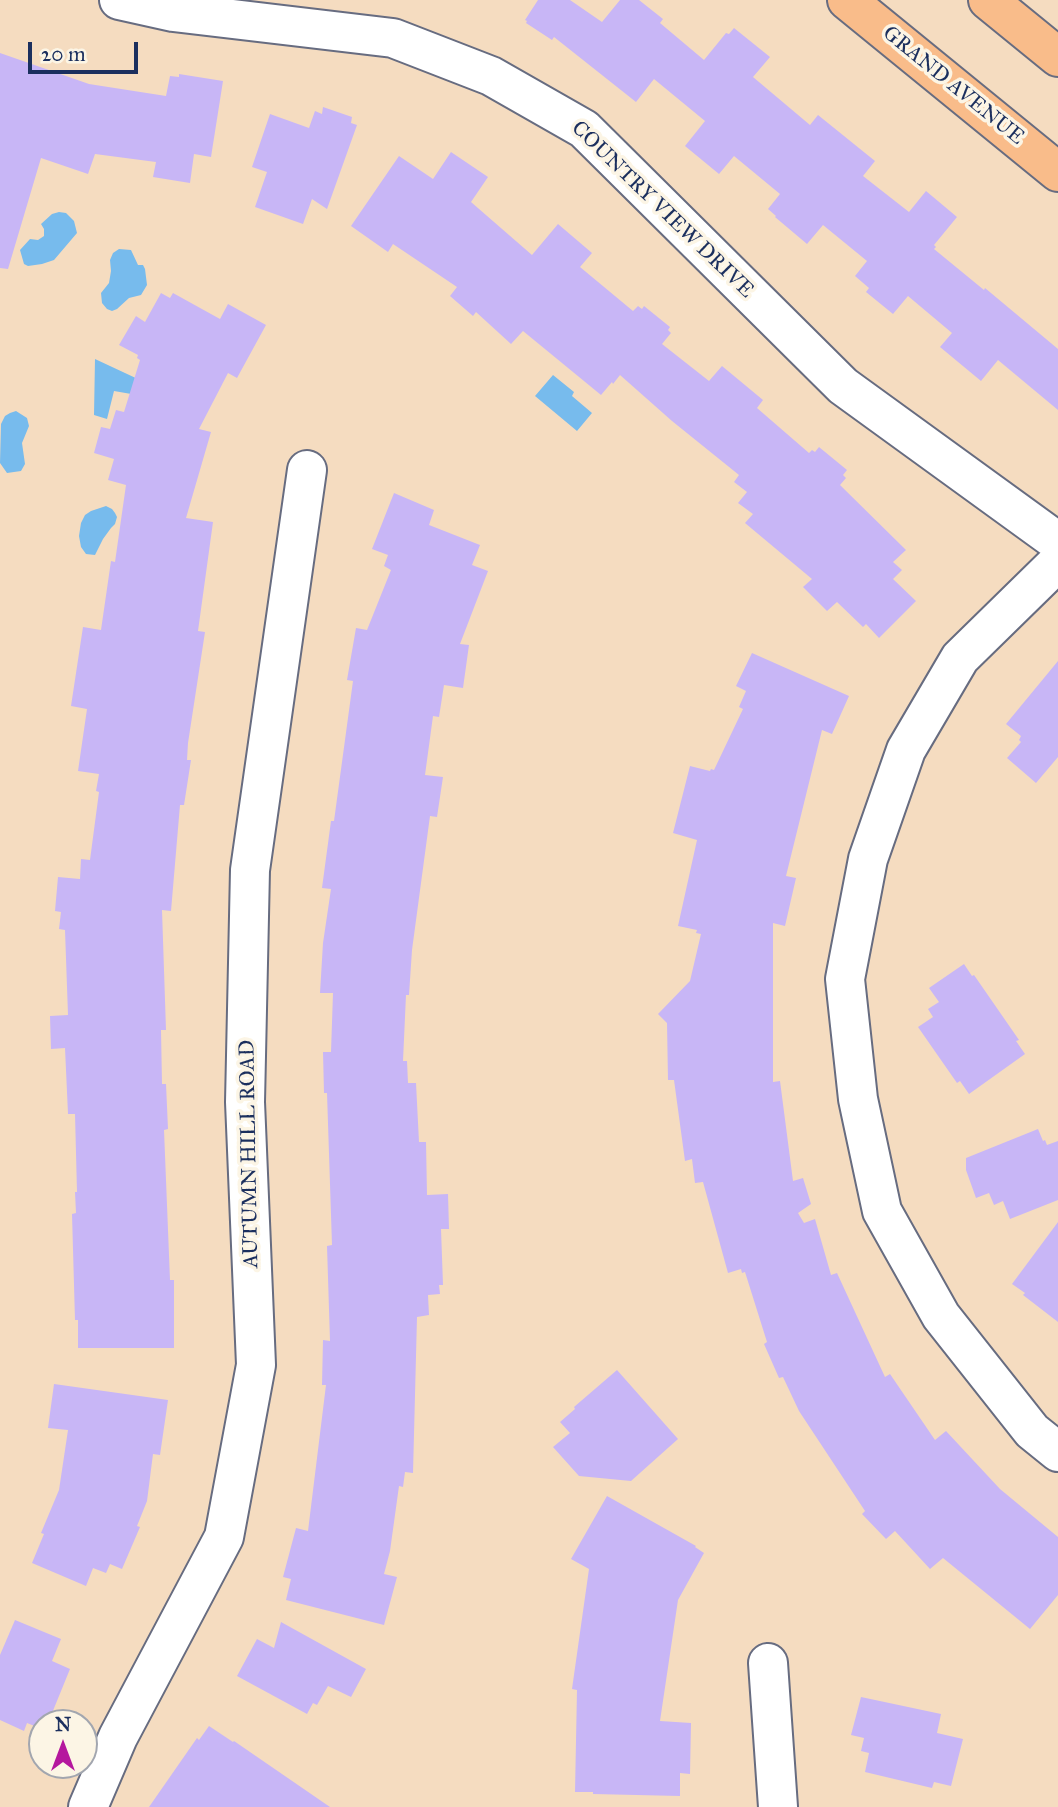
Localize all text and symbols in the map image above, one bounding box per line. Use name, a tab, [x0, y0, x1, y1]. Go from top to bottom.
street label: GRAND AVENUE	[877, 21, 1029, 151]
scale bar	[32, 28, 142, 72]
text: 20 m	[41, 41, 86, 67]
street label: COUNTRY VIEW DRIVE	[566, 116, 758, 304]
street label: AUTUMN HILL ROAD	[235, 1040, 265, 1268]
north arrow	[28, 1709, 98, 1779]
text: N	[55, 1713, 71, 1736]

